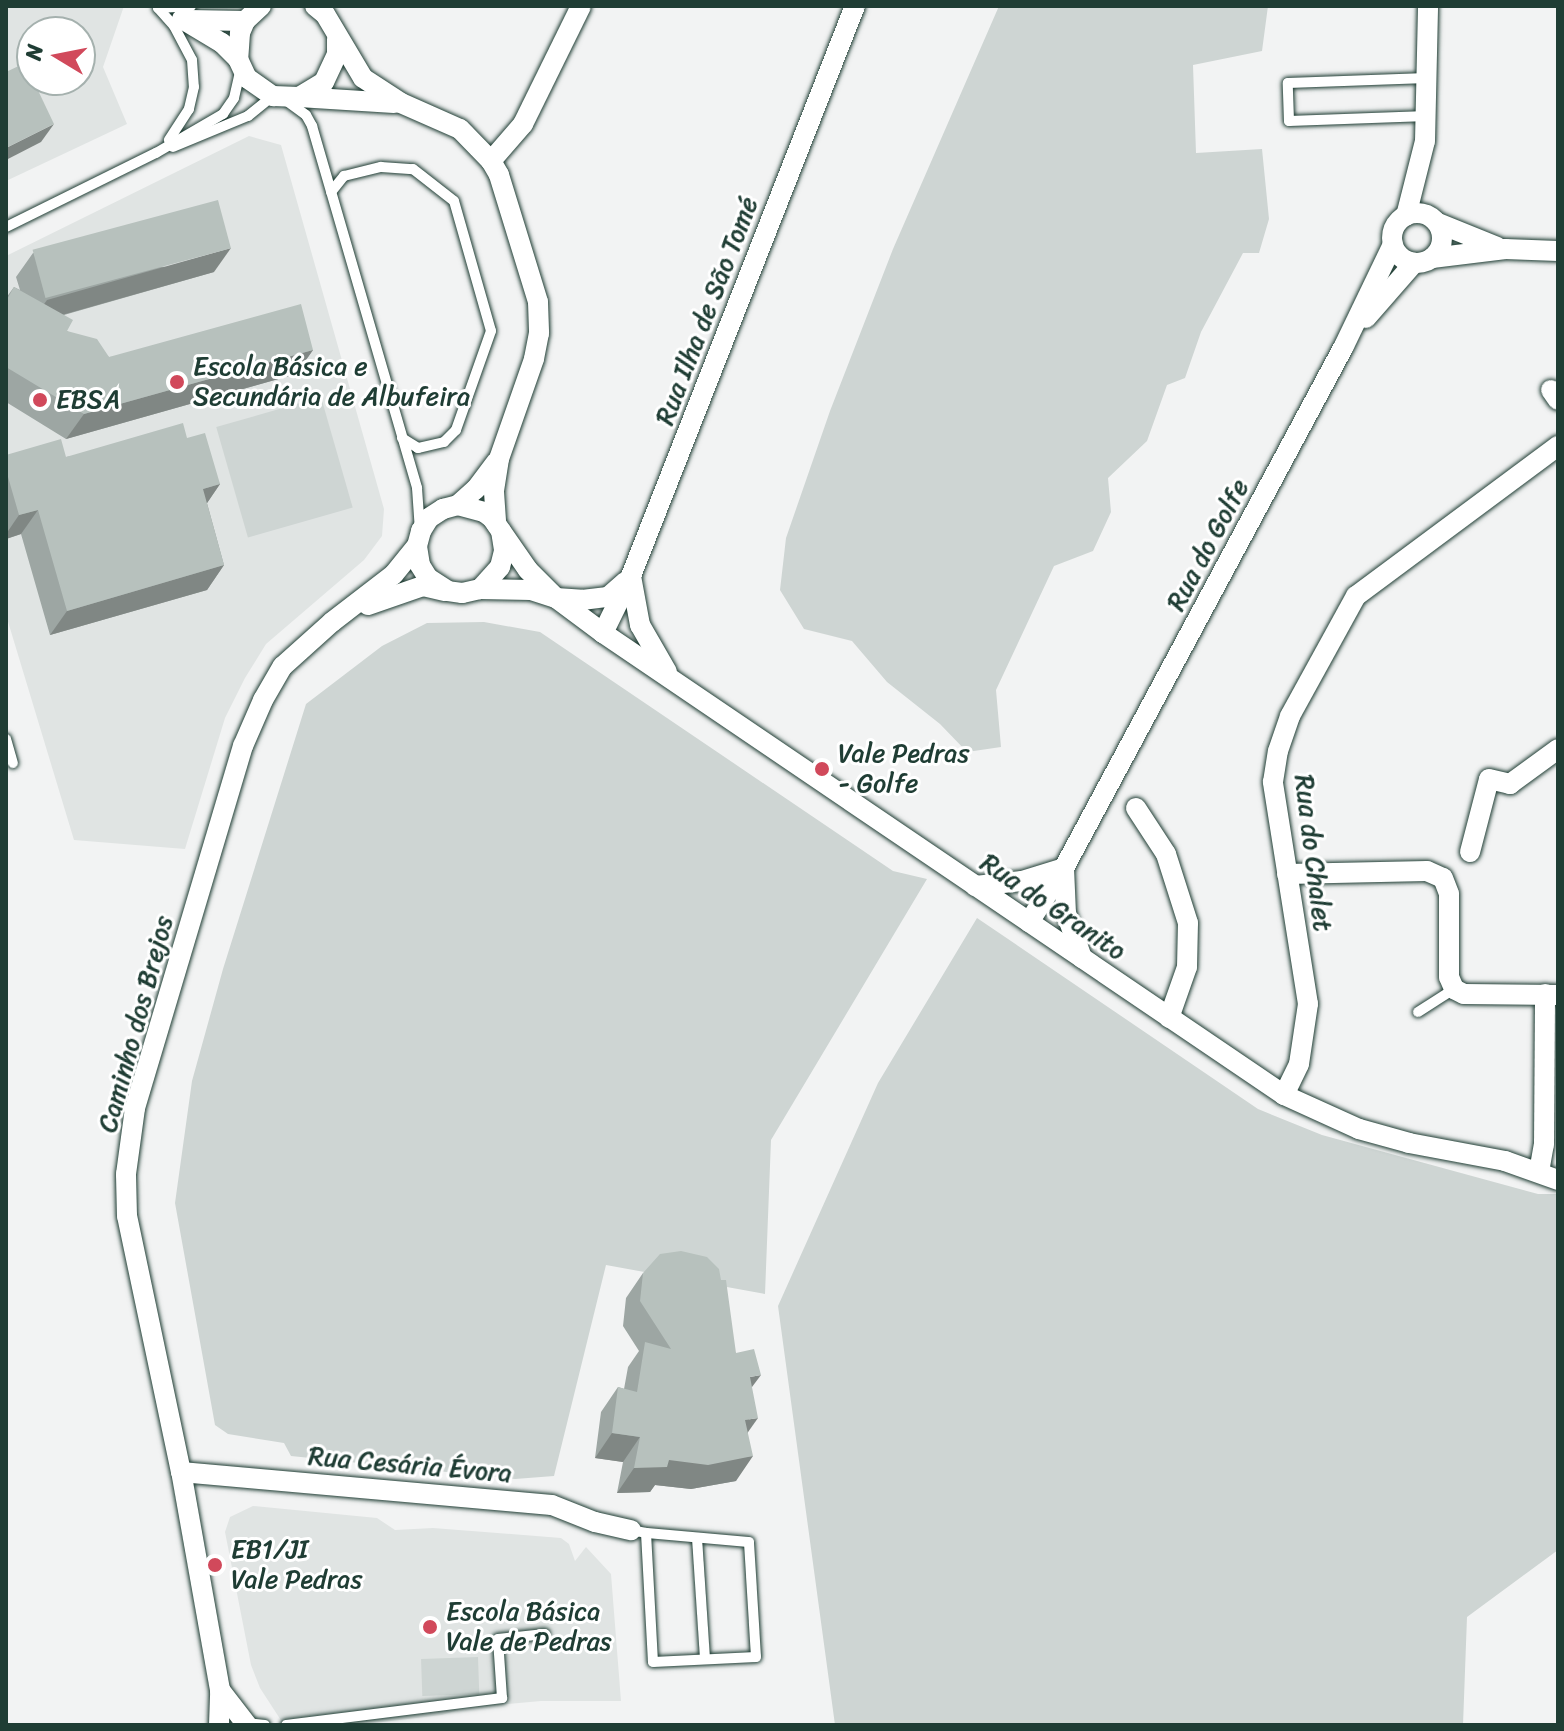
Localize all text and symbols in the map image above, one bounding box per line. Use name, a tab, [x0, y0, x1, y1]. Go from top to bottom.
north arrow	[16, 16, 96, 96]
text: N	[13, 41, 54, 63]
street label: Rua Ilha de São Tomé	[649, 192, 765, 430]
place label: Escola Básica e Secundária de Albufeira	[193, 351, 470, 412]
marker: Escola Básica e Secundária de Albufeira	[168, 373, 186, 391]
place label: EBSA	[56, 384, 120, 416]
marker: EBSA	[31, 391, 49, 409]
street label: Rua do Golfe	[1160, 474, 1256, 616]
place label: Vale Pedras - Golfe	[838, 738, 969, 800]
marker: Vale Pedras - Golfe	[813, 760, 831, 778]
street label: Rua do Chalet	[1288, 773, 1338, 933]
street label: Rua do Granito	[975, 847, 1131, 967]
street label: Caminho dos Brejos	[92, 913, 180, 1135]
street label: Rua Cesária Évora	[306, 1441, 514, 1489]
place label: EB1/JI Vale Pedras	[231, 1534, 362, 1596]
marker: EB1/JI Vale Pedras	[206, 1556, 224, 1574]
place label: Escola Básica Vale de Pedras	[446, 1596, 611, 1658]
marker: Escola Básica Vale de Pedras	[421, 1618, 439, 1636]

